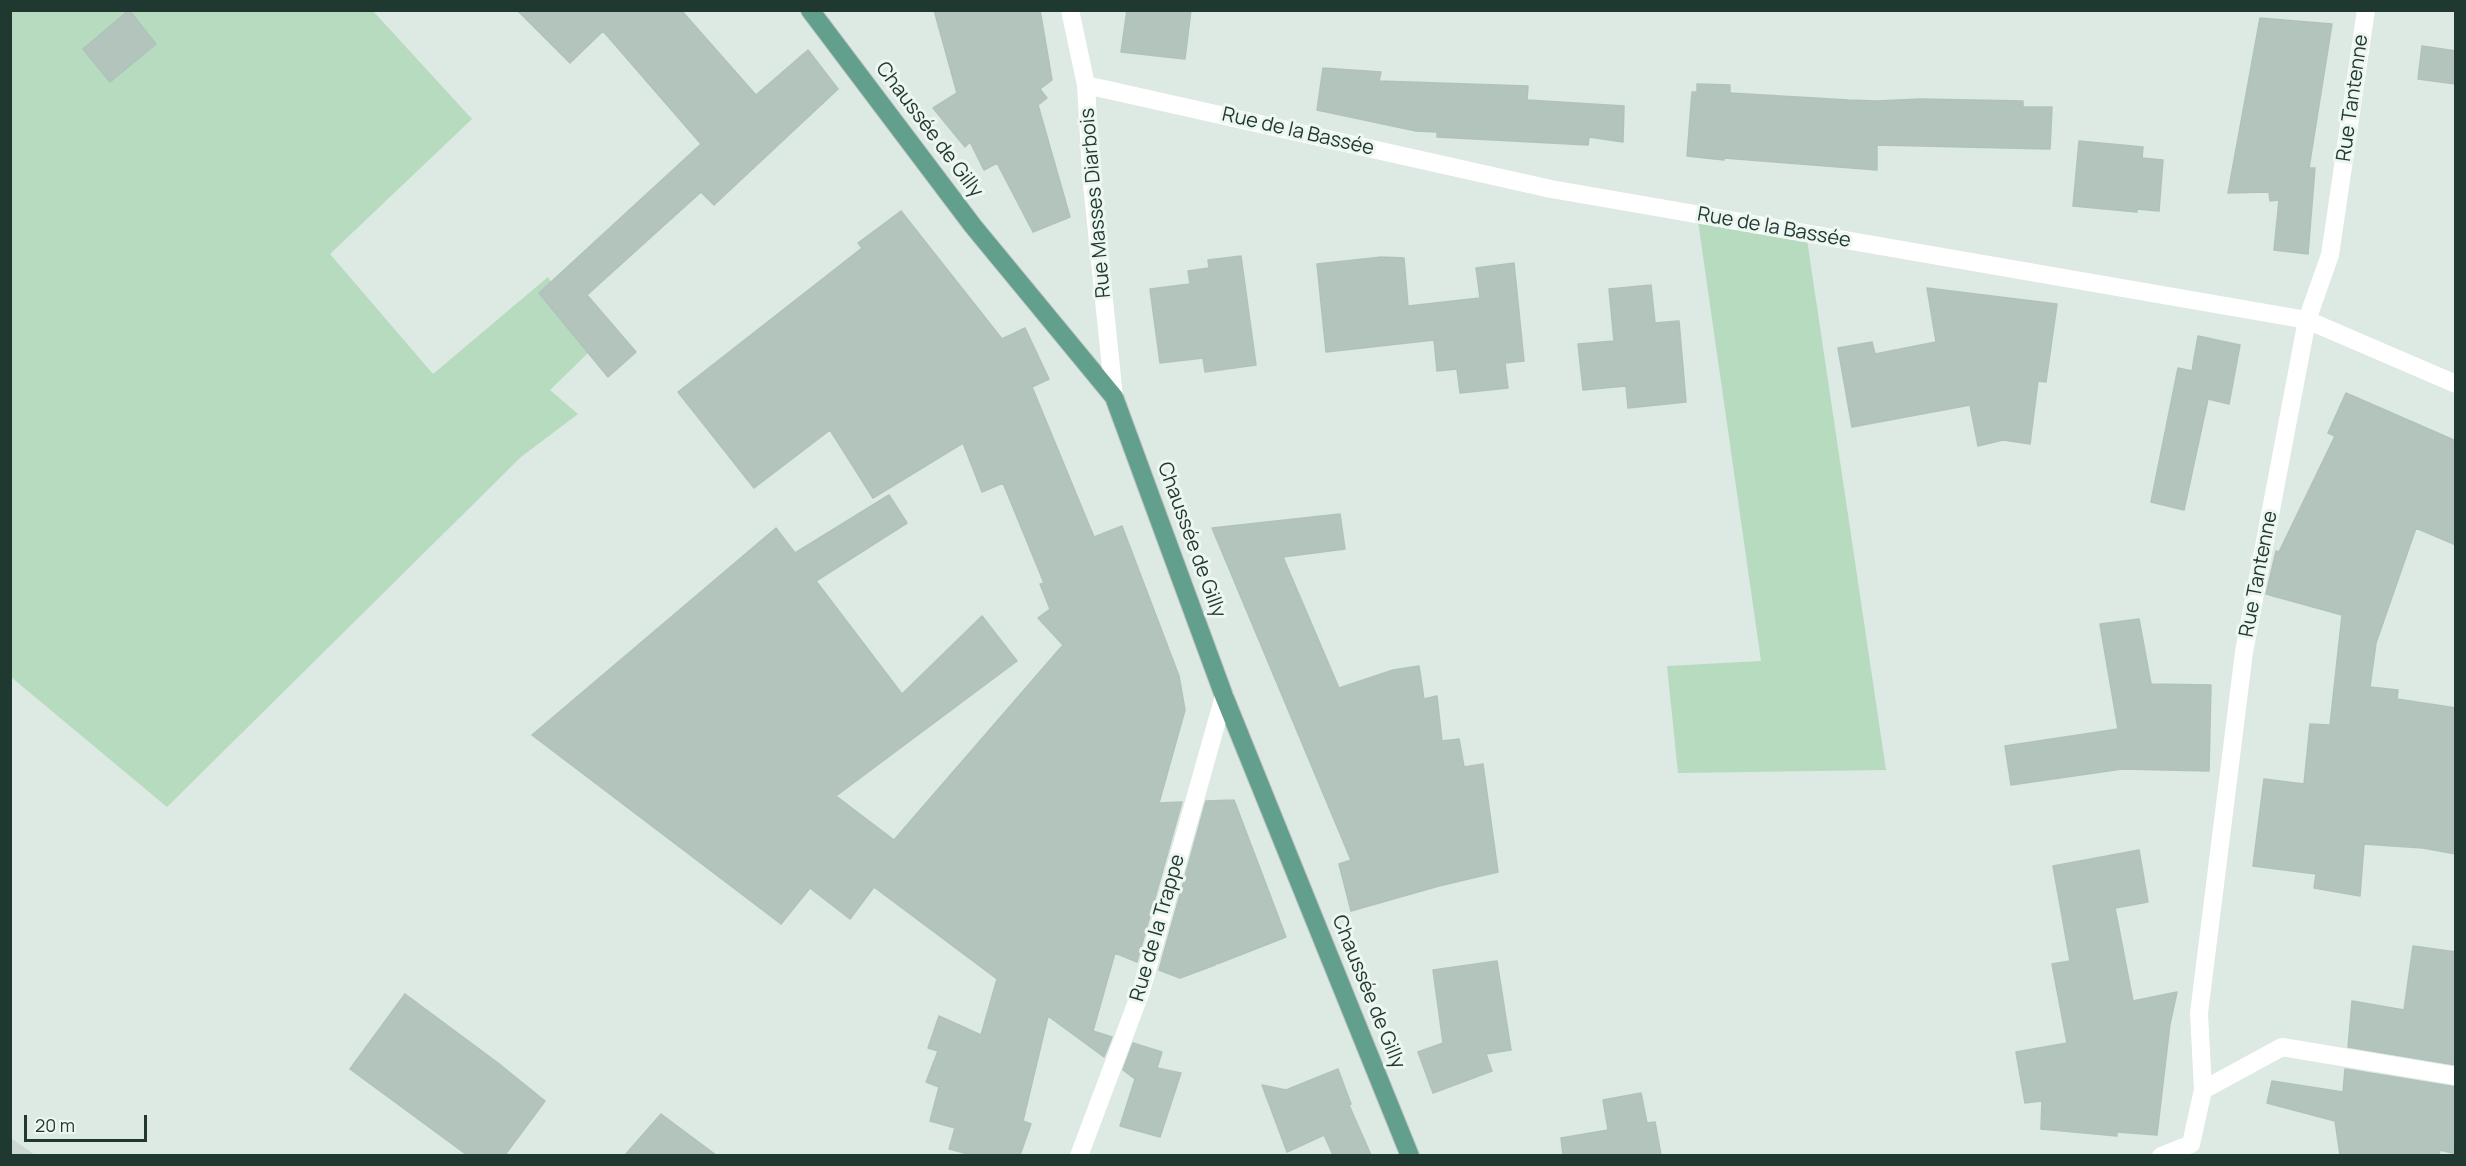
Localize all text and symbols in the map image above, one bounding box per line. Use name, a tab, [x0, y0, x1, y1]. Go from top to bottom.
street label: Rue Tantenne	[2332, 33, 2374, 163]
street label: Chaussée de Gilly	[870, 57, 988, 203]
street label: Rue de la Bassée	[1220, 103, 1376, 161]
street label: Rue Masses Diarbois	[1076, 107, 1116, 299]
street label: Rue de la Bassée	[1695, 203, 1853, 253]
street label: Chaussée de Gilly	[1152, 459, 1230, 621]
street label: Rue Tantenne	[2235, 509, 2283, 639]
street label: Rue de la Trappe	[1126, 852, 1190, 1004]
street label: Chaussée de Gilly	[1326, 912, 1410, 1072]
scale bar	[27, 1103, 150, 1141]
text: 20 m	[35, 1113, 75, 1137]

